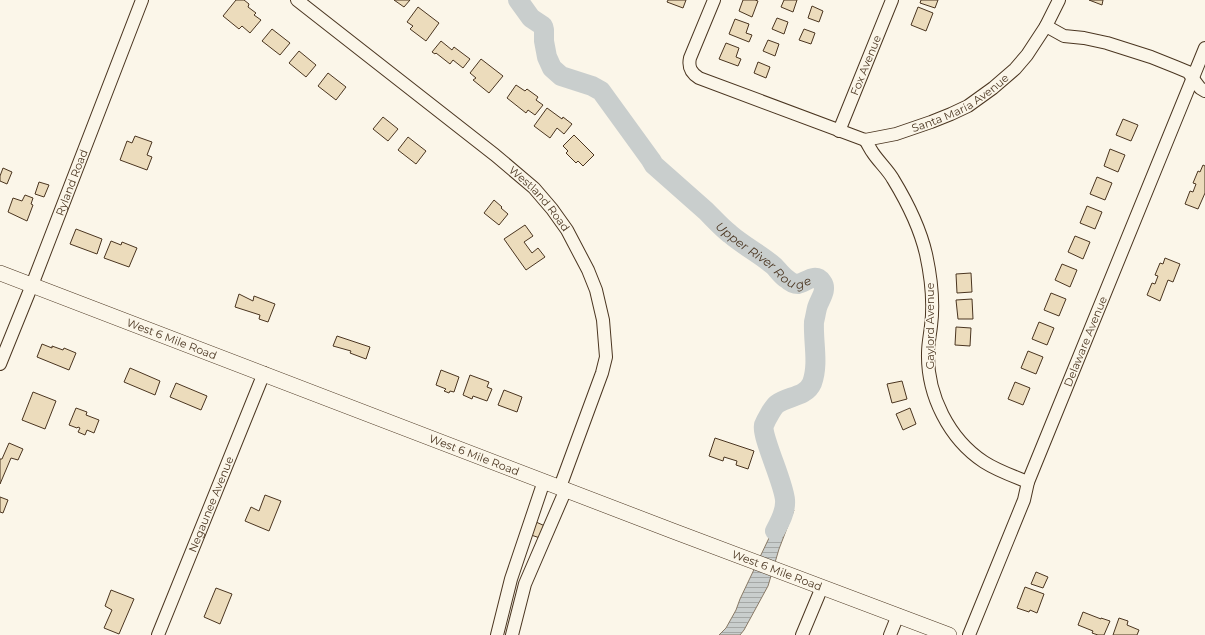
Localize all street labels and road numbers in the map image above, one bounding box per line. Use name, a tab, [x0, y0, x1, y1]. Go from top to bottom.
street label: Fox Avenue	[847, 33, 884, 97]
street label: Santa Maria Avenue	[910, 70, 1012, 135]
street label: Ryland Road	[52, 147, 91, 218]
street label: Westland Road	[506, 163, 573, 234]
street label: Gaylord Avenue	[923, 282, 937, 369]
street label: Delaware Avenue	[1061, 294, 1110, 389]
street label: West 6 Mile Road	[125, 315, 219, 362]
street label: West 6 Mile Road	[427, 431, 521, 478]
street label: Negaunee Avenue	[185, 454, 237, 554]
street label: West 6 Mile Road	[730, 547, 824, 594]

